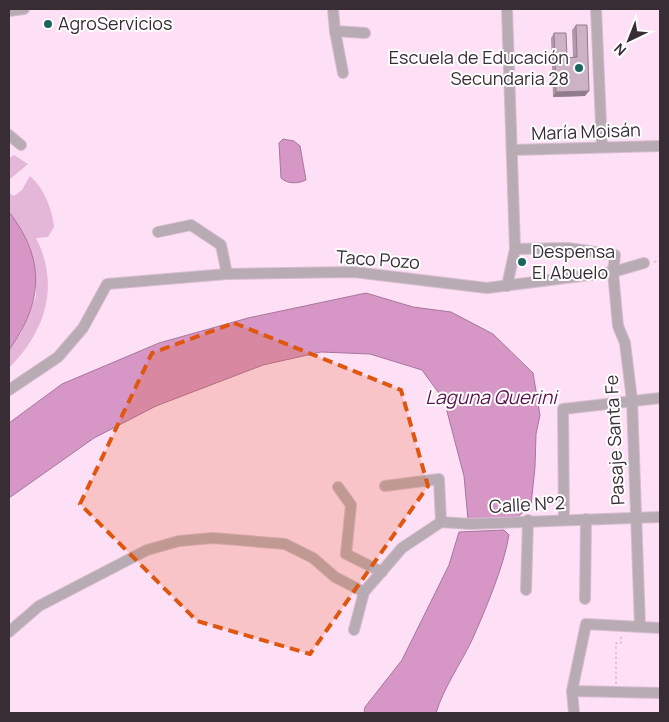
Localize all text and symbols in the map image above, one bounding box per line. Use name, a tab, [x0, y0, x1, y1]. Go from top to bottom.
place label: AgroServicios	[58, 11, 172, 35]
north arrow	[604, 15, 654, 65]
marker: AgroServicios	[42, 18, 54, 30]
text: N	[610, 39, 630, 60]
place label: Escuela de Educación Secundaria 28	[389, 45, 569, 90]
marker: Escuela de Educación Secundaria 28	[573, 62, 585, 74]
street label: María Moisán	[531, 117, 641, 145]
place label: Despensa El Abuelo	[532, 239, 615, 284]
street label: Taco Pozo	[335, 244, 421, 274]
marker: Despensa El Abuelo	[516, 256, 528, 268]
street label: Pasaje Santa Fe	[599, 374, 629, 506]
water label: Laguna Querini	[425, 384, 559, 410]
street label: Calle N°2	[488, 490, 566, 518]

